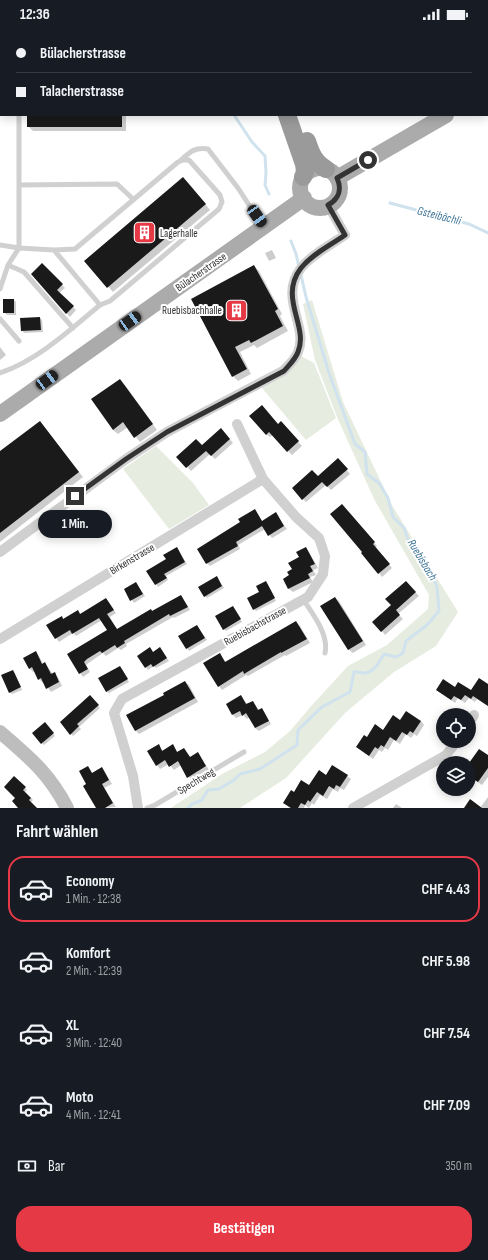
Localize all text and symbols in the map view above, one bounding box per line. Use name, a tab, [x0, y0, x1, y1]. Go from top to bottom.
text: 12:36	[20, 5, 50, 24]
text: Bülacherstrasse	[40, 44, 126, 63]
text: Talacherstrasse	[40, 82, 124, 101]
route start	[359, 151, 377, 169]
car	[245, 203, 269, 229]
water label: Gsteibächli	[416, 203, 463, 229]
building icon: Lagerhalle	[132, 220, 158, 246]
place label: Lagerhalle	[160, 227, 198, 240]
street label: Bülacherstrasse	[173, 250, 229, 294]
building icon: Ruebisbachhalle	[224, 297, 250, 323]
place label: Ruebisbachhalle	[162, 304, 222, 317]
car	[117, 309, 143, 333]
car	[34, 368, 60, 392]
route end	[66, 487, 84, 505]
callout: 1 Min.	[38, 510, 112, 538]
text: 1 Min.	[62, 516, 88, 532]
water label: Ruebisbach	[404, 537, 440, 583]
street label: Birkenstrasse	[107, 541, 157, 577]
street label: Ruebisbachstrasse	[222, 604, 288, 648]
map controls	[436, 708, 476, 796]
button: locate	[436, 708, 476, 748]
button: layers	[436, 756, 476, 796]
street label: Spechtweg	[175, 765, 218, 797]
text: Fahrt wählen	[16, 821, 98, 842]
icon: car	[18, 871, 54, 907]
text: Economy	[66, 872, 115, 891]
text: CHF 4.43	[421, 880, 470, 899]
text: 1 Min. · 12:38	[66, 891, 121, 907]
icon: car	[18, 943, 54, 979]
text: Komfort	[66, 944, 110, 963]
text: CHF 5.98	[422, 952, 470, 971]
text: 2 Min. · 12:39	[66, 963, 122, 979]
icon: car	[18, 1015, 54, 1051]
text: XL	[66, 1016, 79, 1035]
text: CHF 7.54	[424, 1024, 470, 1043]
text: 3 Min. · 12:40	[66, 1035, 122, 1051]
icon: car	[18, 1087, 54, 1123]
text: Moto	[66, 1088, 93, 1107]
text: CHF 7.09	[423, 1096, 470, 1115]
text: 4 Min. · 12:41	[66, 1107, 121, 1123]
icon: cash	[16, 1155, 38, 1177]
text: Bar	[48, 1157, 65, 1176]
text: 350 m	[445, 1158, 472, 1174]
button: Bestätigen	[16, 1206, 472, 1252]

